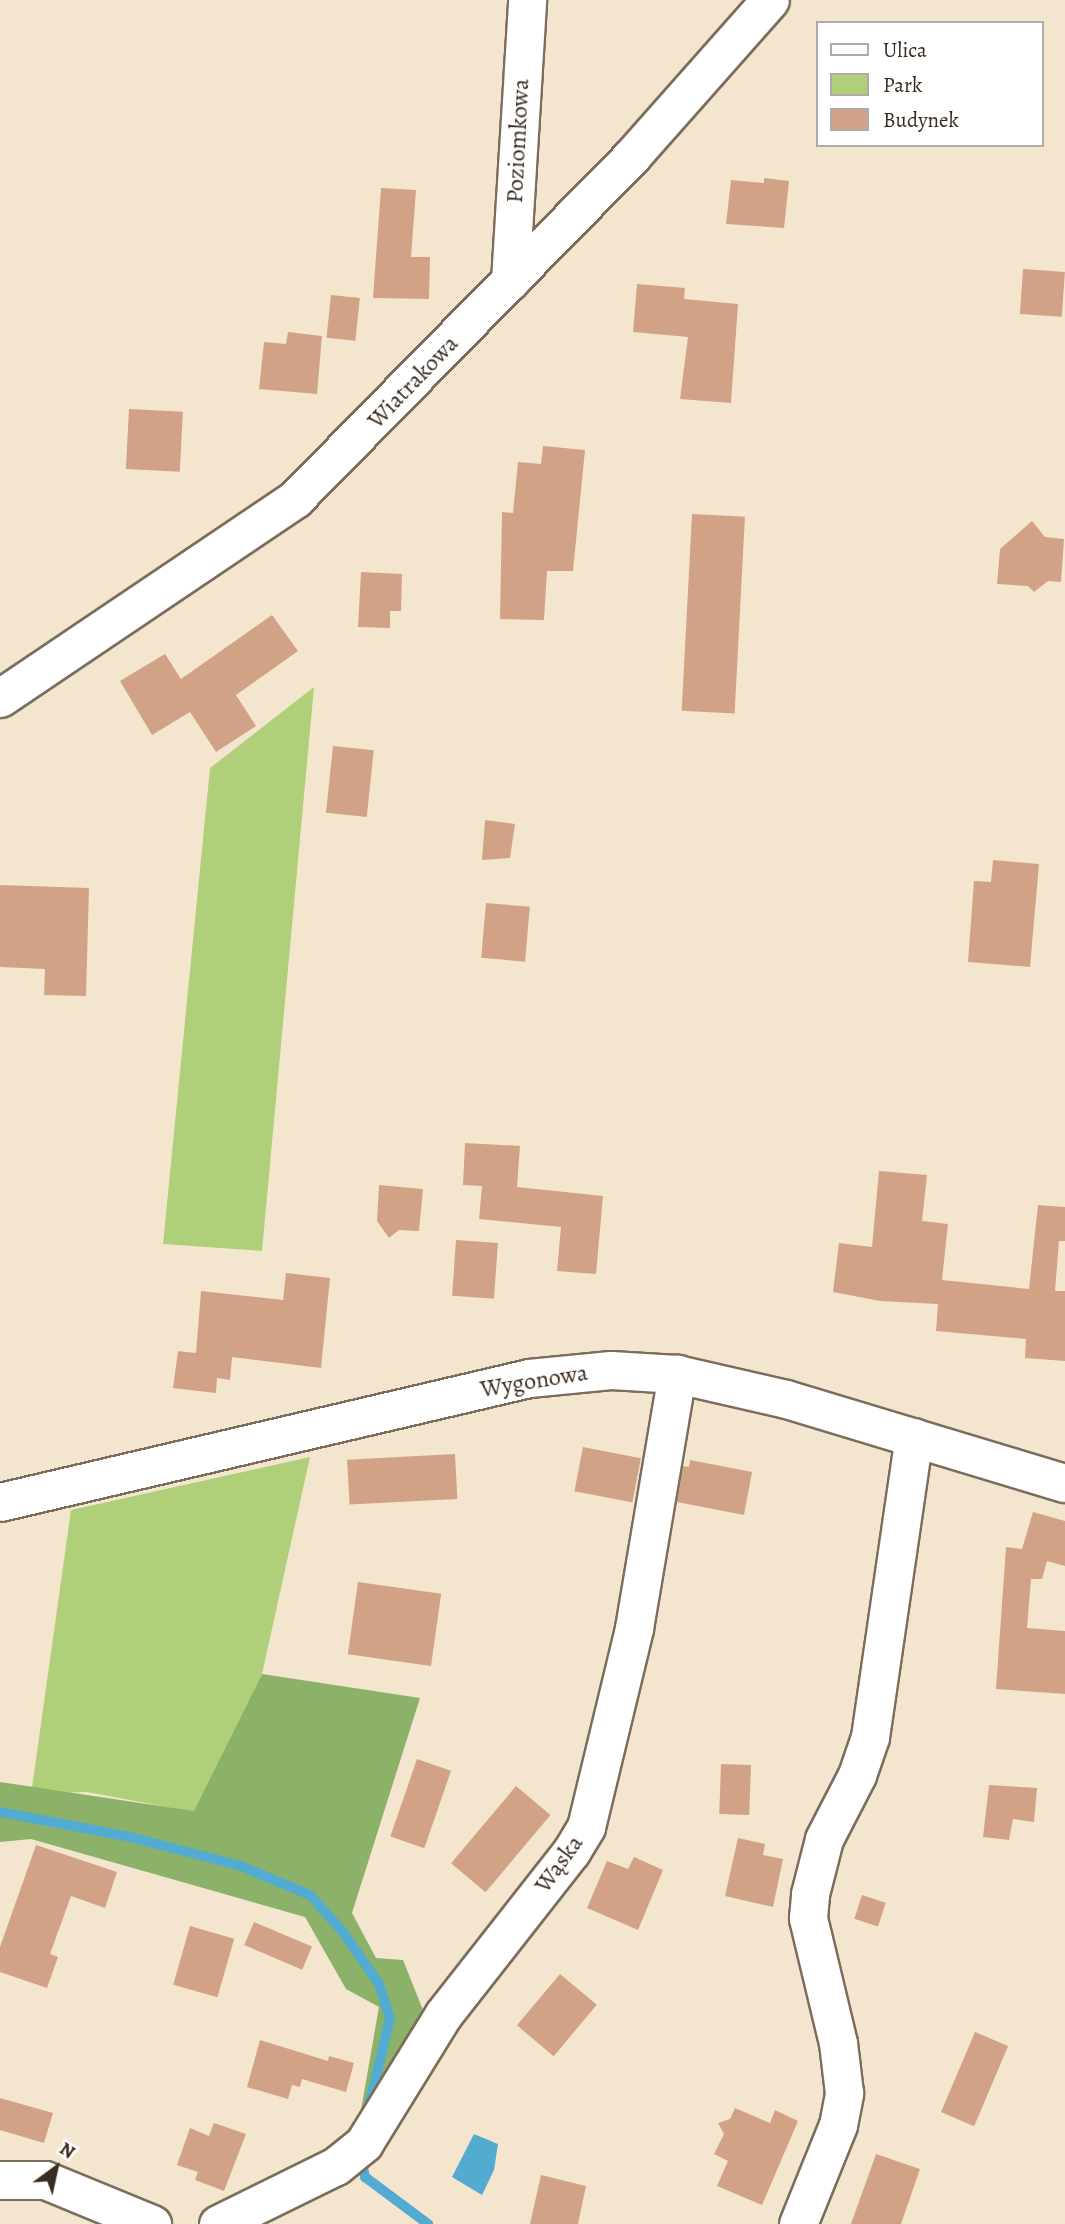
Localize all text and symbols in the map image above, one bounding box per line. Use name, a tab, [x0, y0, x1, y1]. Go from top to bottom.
legend	[816, 21, 1044, 147]
text: Ulica	[883, 36, 927, 64]
text: Park	[883, 71, 922, 99]
street label: Poziomkowa	[500, 78, 536, 204]
text: Budynek	[883, 106, 959, 134]
street label: Wiatrakowa	[362, 330, 464, 434]
street label: Wygonowa	[478, 1358, 590, 1404]
street label: Wąska	[529, 1830, 589, 1898]
north arrow	[21, 2133, 91, 2203]
text: N	[55, 2136, 80, 2165]

